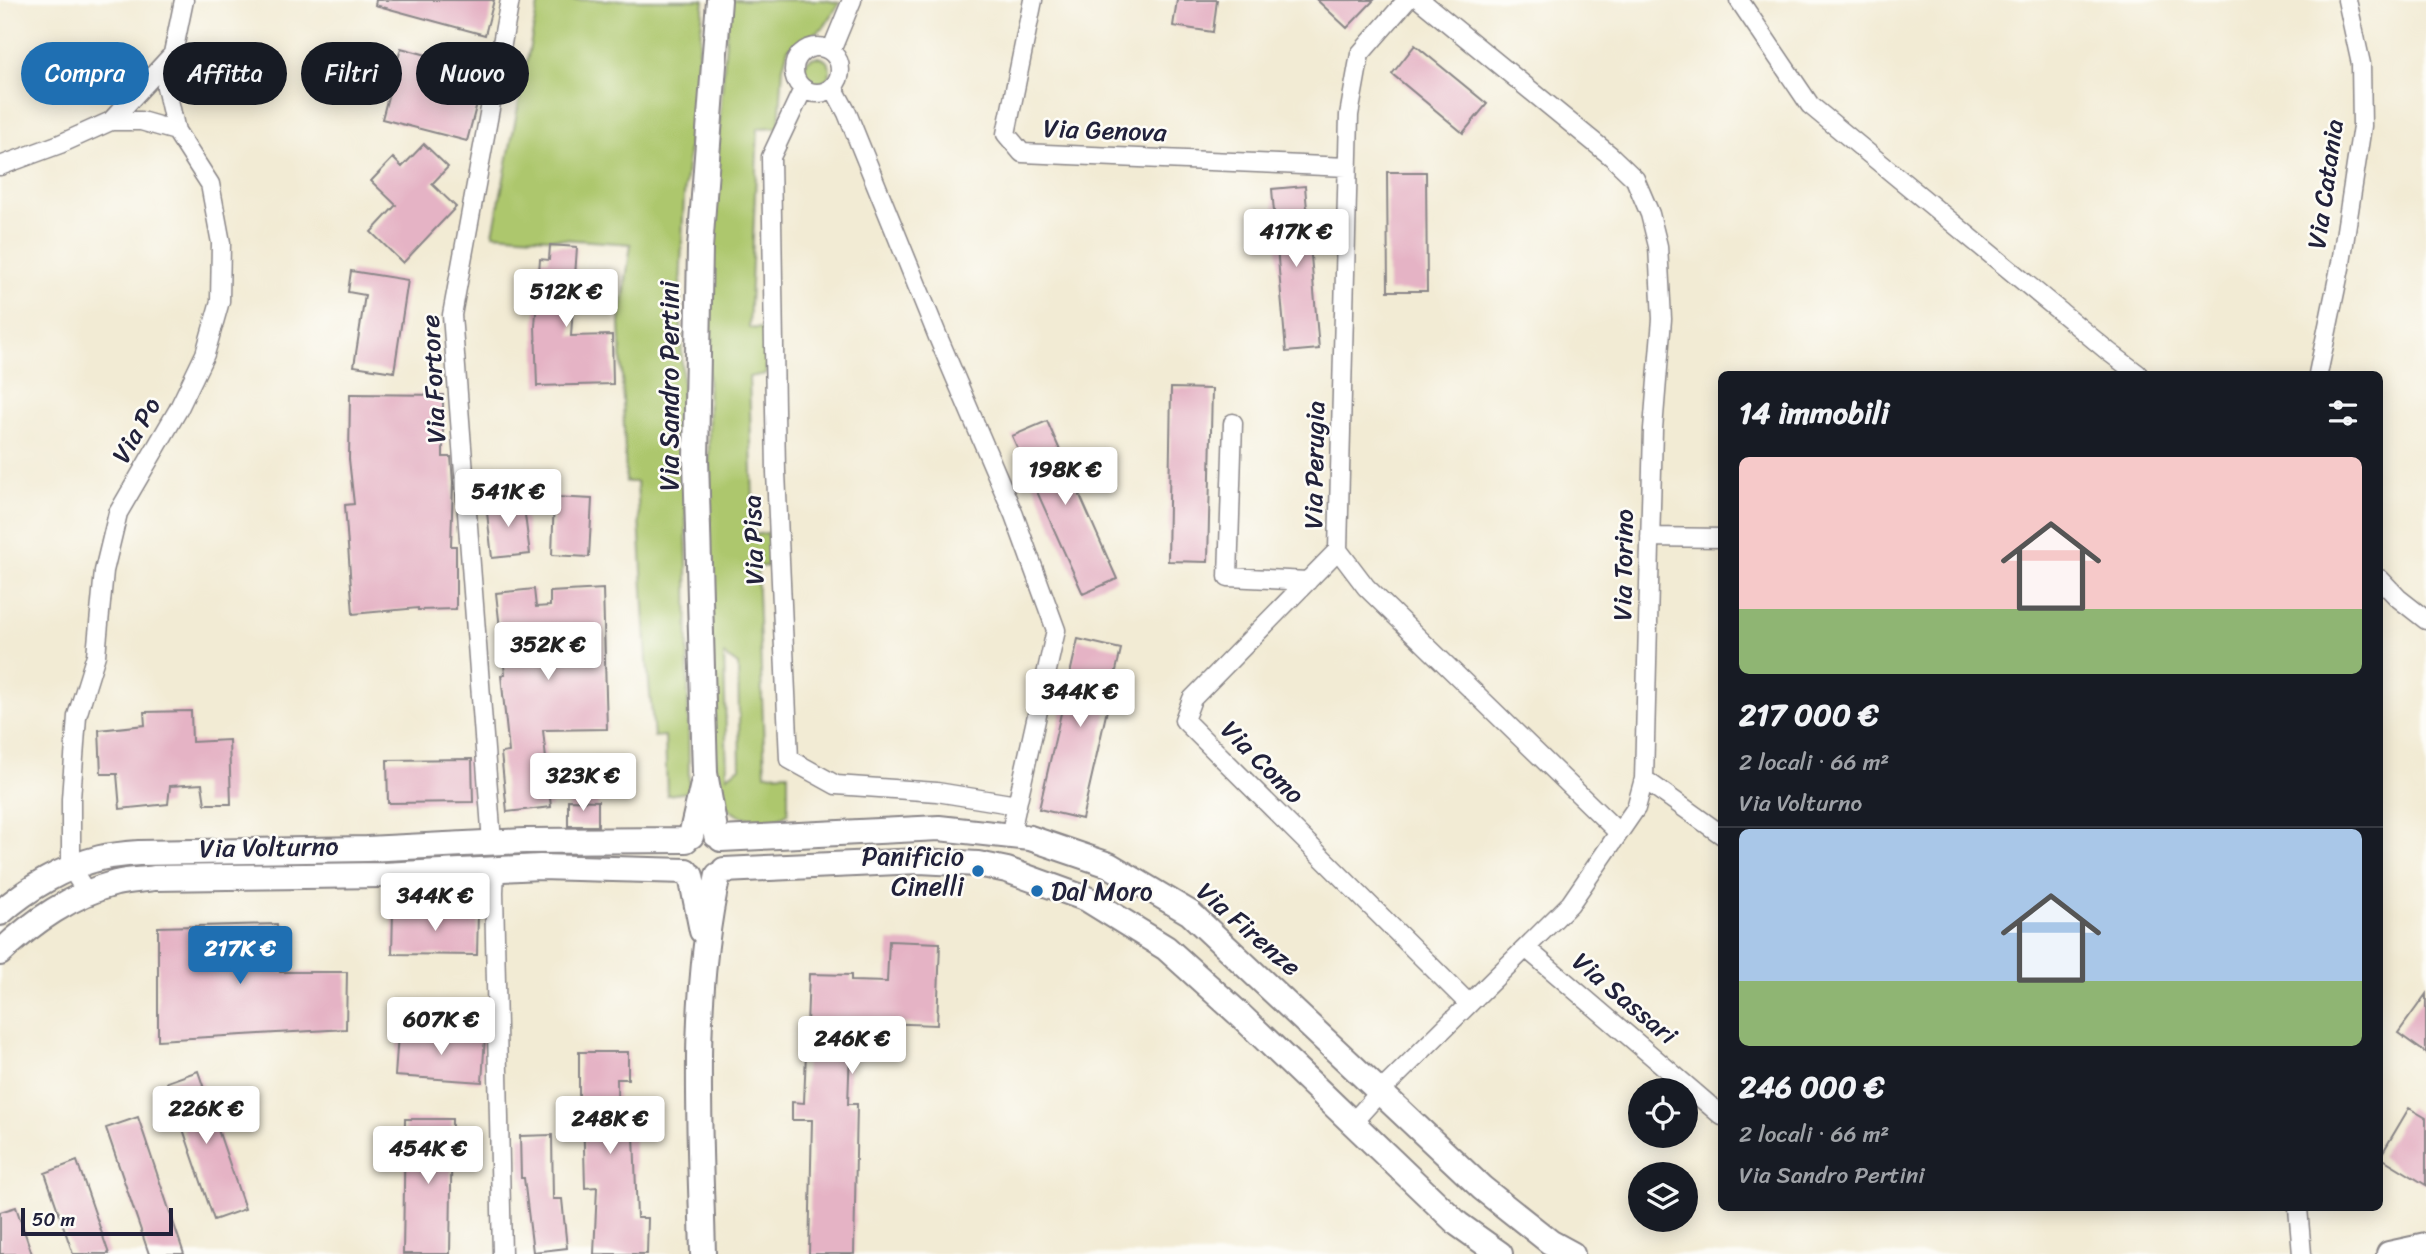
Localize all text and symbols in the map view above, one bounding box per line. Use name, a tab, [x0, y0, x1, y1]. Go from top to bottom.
chip: Compra	[21, 42, 149, 105]
chip: Affitta	[163, 42, 287, 105]
chip: Filtri	[301, 42, 402, 105]
chip: Nuovo	[416, 42, 529, 105]
street label: Via Genova	[1042, 105, 1168, 155]
street label: Via Catania	[2293, 116, 2357, 252]
pin: 417K €	[1239, 210, 1353, 269]
text: 417K €	[1260, 211, 1332, 252]
pin: 512K €	[509, 270, 623, 329]
text: 512K €	[530, 271, 602, 312]
street label: Via Sandro Pertini	[646, 280, 692, 491]
street label: Via Fortore	[407, 314, 459, 444]
text: 14 immobili	[1739, 386, 1889, 440]
street label: Via Po	[98, 388, 174, 472]
icon: filters	[2324, 394, 2362, 432]
street label: Via Perugia	[1290, 401, 1338, 529]
pin: 198K €	[1008, 448, 1122, 507]
text: 198K €	[1028, 449, 1102, 490]
pin: 541K €	[451, 470, 565, 529]
text: 541K €	[471, 471, 545, 512]
street label: Via Pisa	[728, 494, 778, 586]
icon: home	[1988, 503, 2114, 629]
street label: Via Torino	[1599, 509, 1647, 621]
pin: 352K €	[491, 622, 605, 682]
text: 352K €	[510, 624, 586, 665]
pin: 344K €	[1023, 670, 1137, 729]
text: 344K €	[1042, 671, 1118, 712]
text: 217 000 €	[1739, 688, 1879, 742]
street label: Via Como	[1210, 709, 1316, 815]
text: 2 locali · 66 m²	[1739, 742, 1889, 783]
pin: 323K €	[526, 754, 640, 813]
text: 323K €	[546, 755, 620, 796]
text: Via Volturno	[1739, 783, 1862, 824]
street label: Via Volturno	[199, 823, 339, 871]
place label: Panificio Cinelli	[861, 833, 965, 909]
marker: Panificio Cinelli	[970, 863, 986, 879]
place label: Dal Moro	[1051, 868, 1153, 914]
street label: Via Firenze	[1186, 870, 1312, 988]
pin: 344K €	[378, 874, 492, 933]
text: 344K €	[397, 875, 473, 916]
icon: home	[1988, 875, 2114, 1001]
marker: Dal Moro	[1029, 883, 1045, 899]
pin: 217K €	[183, 926, 297, 986]
text: 217K €	[204, 928, 276, 969]
street label: Via Sassari	[1562, 940, 1689, 1057]
pin: 607K €	[384, 998, 498, 1057]
text: 607K €	[403, 999, 479, 1040]
pin: 246K €	[795, 1016, 909, 1076]
text: 246K €	[814, 1018, 890, 1059]
text: 246 000 €	[1739, 1060, 1885, 1114]
map controls	[1628, 1078, 1698, 1232]
button: locate	[1628, 1078, 1698, 1148]
pin: 226K €	[149, 1086, 263, 1146]
text: 226K €	[169, 1088, 243, 1129]
pin: 248K €	[553, 1096, 667, 1156]
text: 248K €	[572, 1098, 648, 1139]
text: 2 locali · 66 m²	[1739, 1114, 1889, 1155]
pin: 454K €	[371, 1126, 485, 1186]
text: 454K €	[389, 1128, 467, 1169]
text: Via Sandro Pertini	[1739, 1155, 1925, 1196]
button: layers	[1628, 1162, 1698, 1232]
text: 50 m	[32, 1203, 75, 1236]
scale bar	[21, 1205, 173, 1237]

